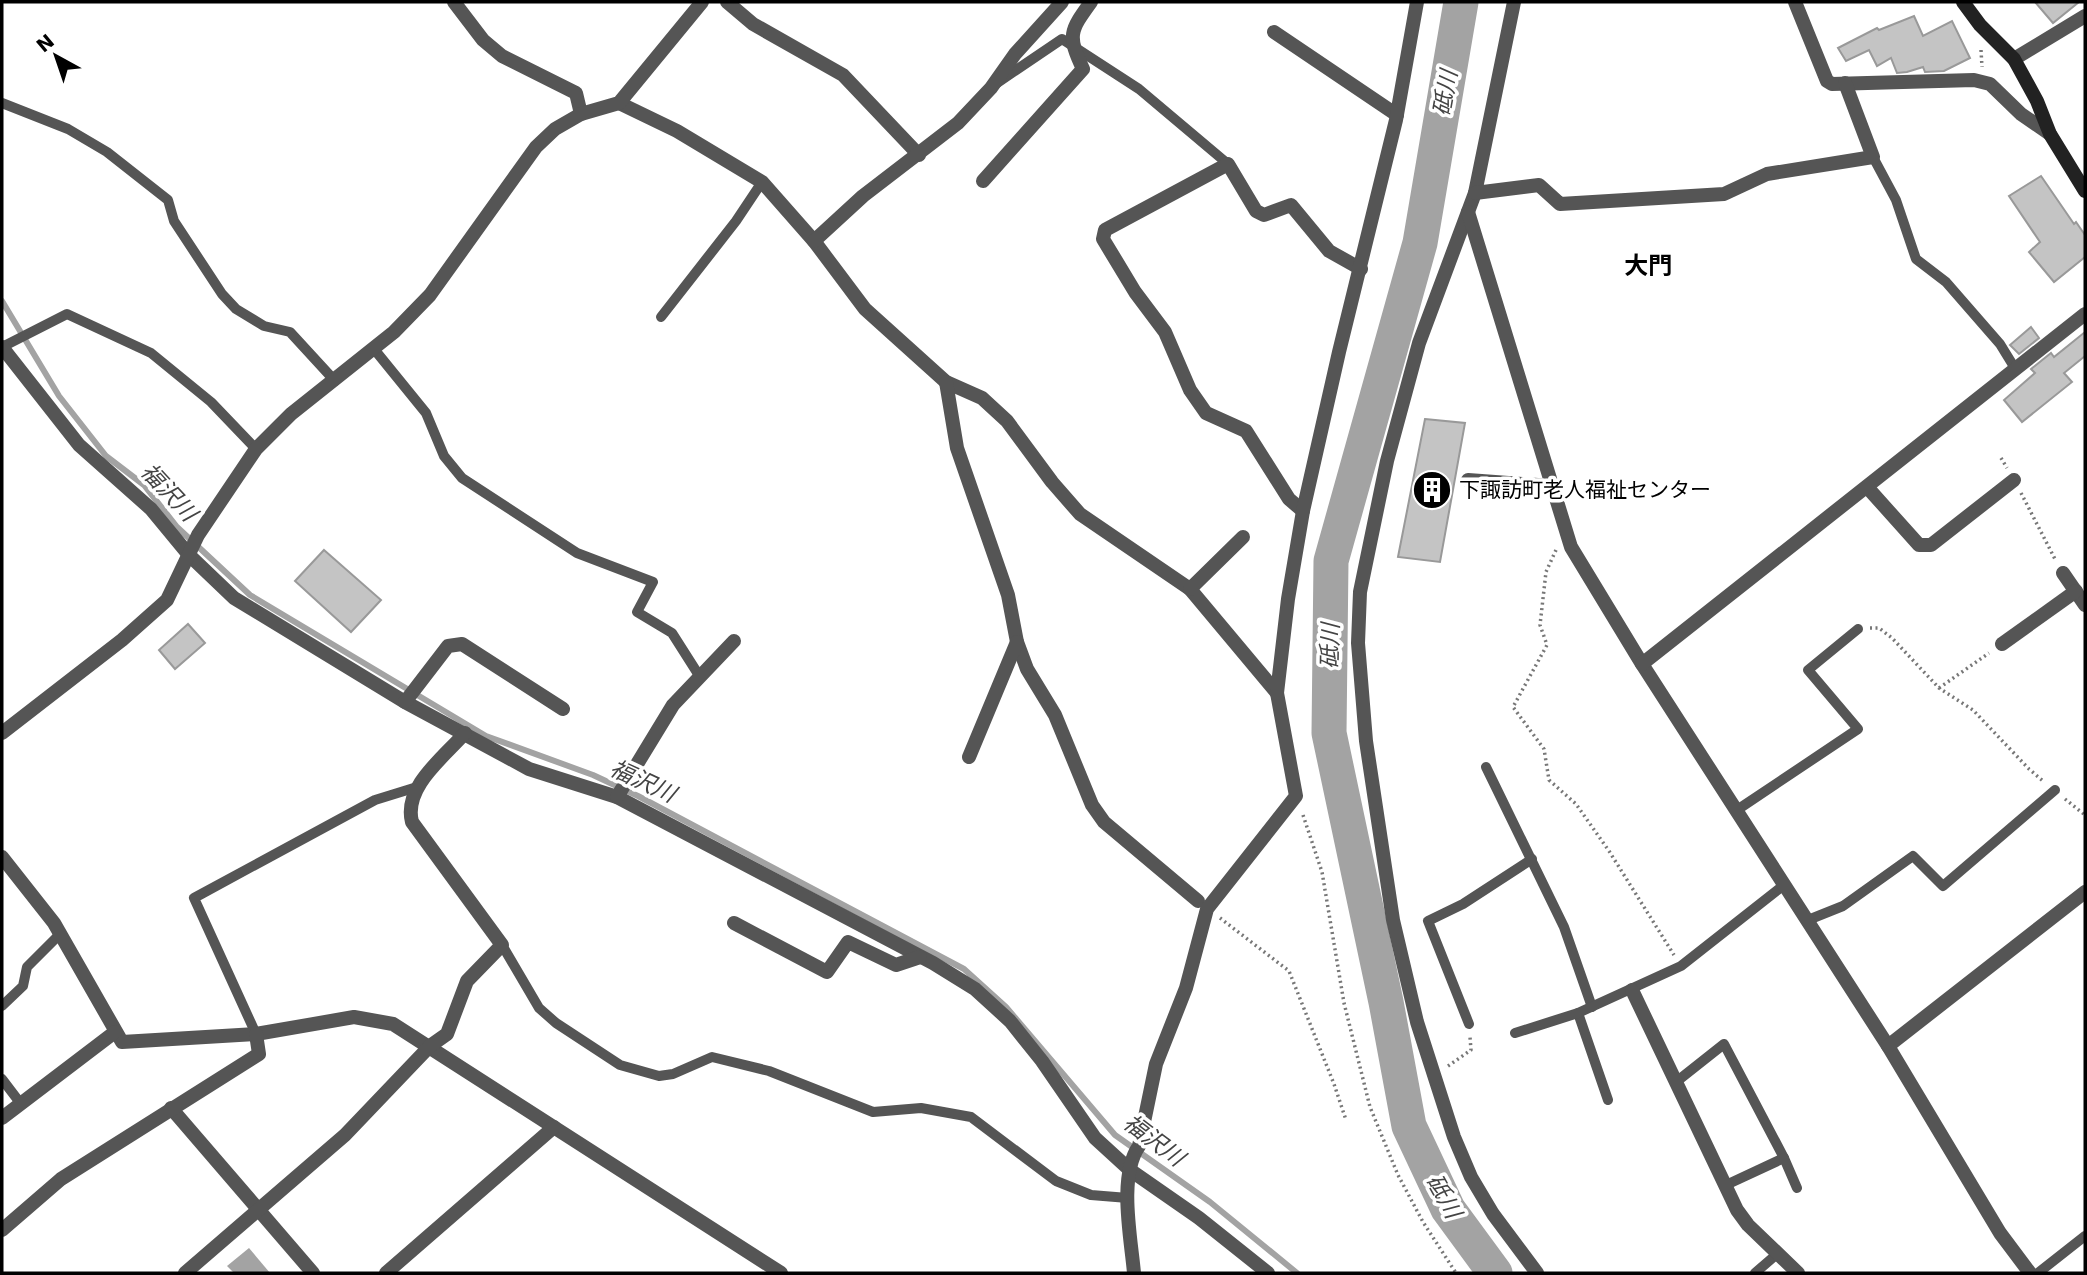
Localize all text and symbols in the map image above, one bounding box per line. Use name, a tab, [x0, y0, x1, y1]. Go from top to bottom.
north arrow	[21, 21, 91, 91]
text: N	[32, 29, 58, 57]
water label: 砥川	[1428, 65, 1462, 118]
district label: 大門	[1624, 252, 1672, 280]
water label: 福沢川	[136, 458, 204, 528]
building icon: 下諏訪町老人福祉センター	[1411, 469, 1453, 511]
place label: 下諏訪町老人福祉センター	[1459, 478, 1711, 502]
water label: 砥川	[1317, 620, 1343, 669]
water label: 福沢川	[606, 755, 682, 809]
water label: 福沢川	[1119, 1109, 1192, 1173]
water label: 砥川	[1421, 1170, 1468, 1225]

